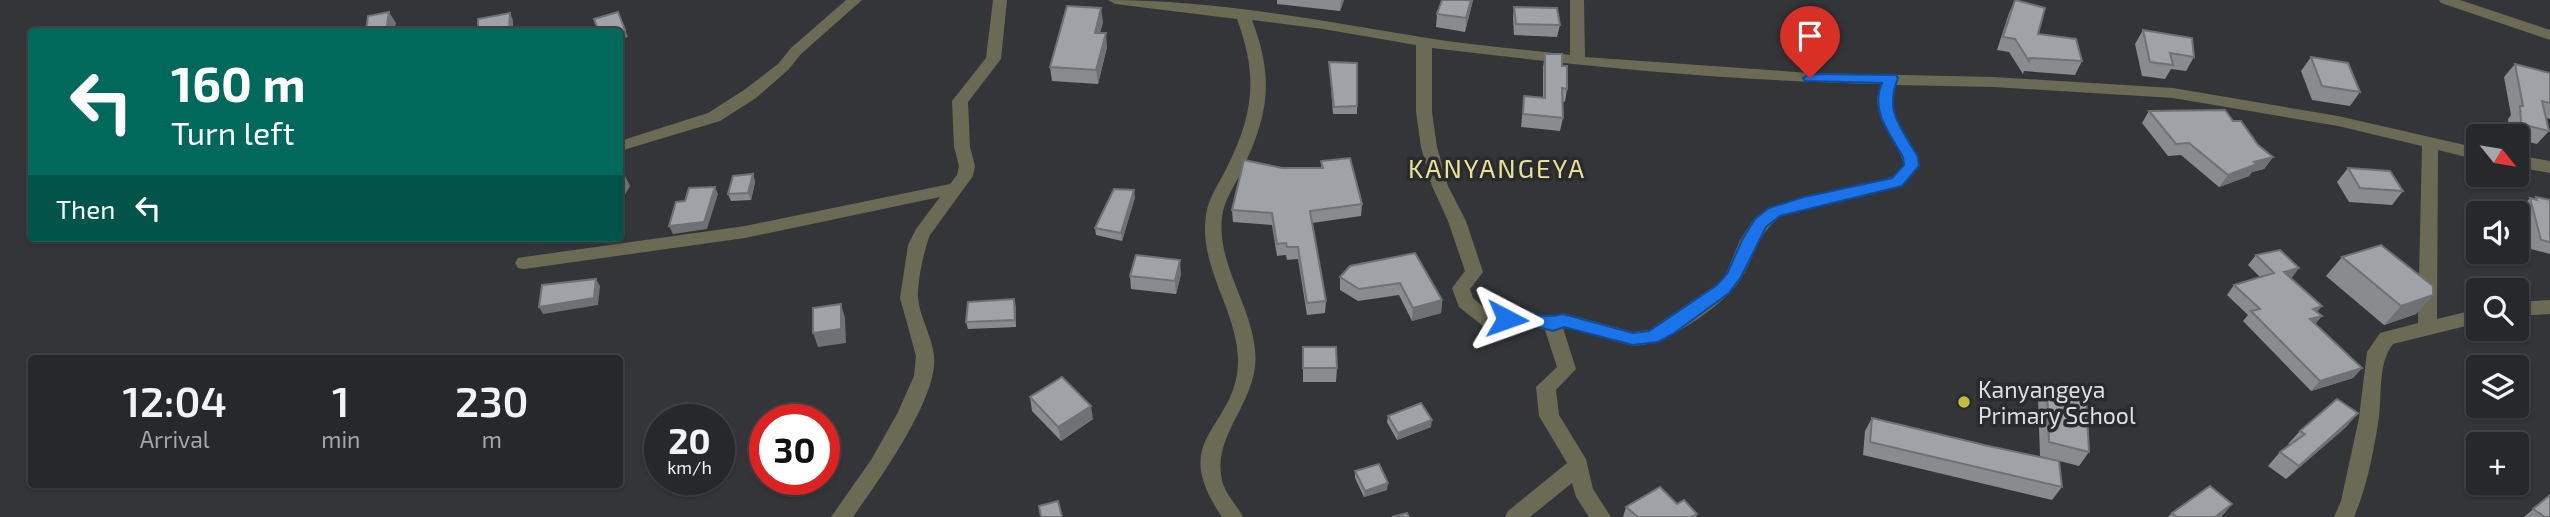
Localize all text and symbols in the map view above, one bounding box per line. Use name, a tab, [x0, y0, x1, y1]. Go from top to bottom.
pin	[1780, 6, 1840, 78]
icon: arrive	[1791, 17, 1829, 55]
text: 160 m	[171, 53, 306, 112]
icon: left	[56, 56, 147, 147]
text: Turn left	[171, 113, 295, 151]
north arrow	[2466, 124, 2529, 187]
map controls	[2466, 124, 2529, 495]
district label: KANYANGEYA	[1408, 152, 1586, 183]
icon: left	[129, 189, 167, 227]
text: Then	[56, 193, 115, 224]
button: sound	[2466, 201, 2529, 264]
button: search	[2466, 278, 2529, 341]
position arrow	[1470, 282, 1544, 356]
button: layers	[2466, 355, 2529, 418]
text: 12:04	[122, 375, 227, 425]
text: 1	[332, 375, 350, 425]
text: 230	[455, 375, 529, 425]
place label: Kanyangeya Primary School	[1978, 375, 2136, 429]
marker: Kanyangeya Primary School	[1956, 394, 1972, 410]
speed limit sign: 30	[749, 404, 840, 495]
text: 20	[668, 419, 711, 461]
text: Arrival	[140, 425, 210, 453]
text: min	[321, 425, 360, 453]
text: m	[482, 425, 502, 453]
button: +	[2466, 432, 2529, 495]
text: km/h	[667, 456, 712, 478]

